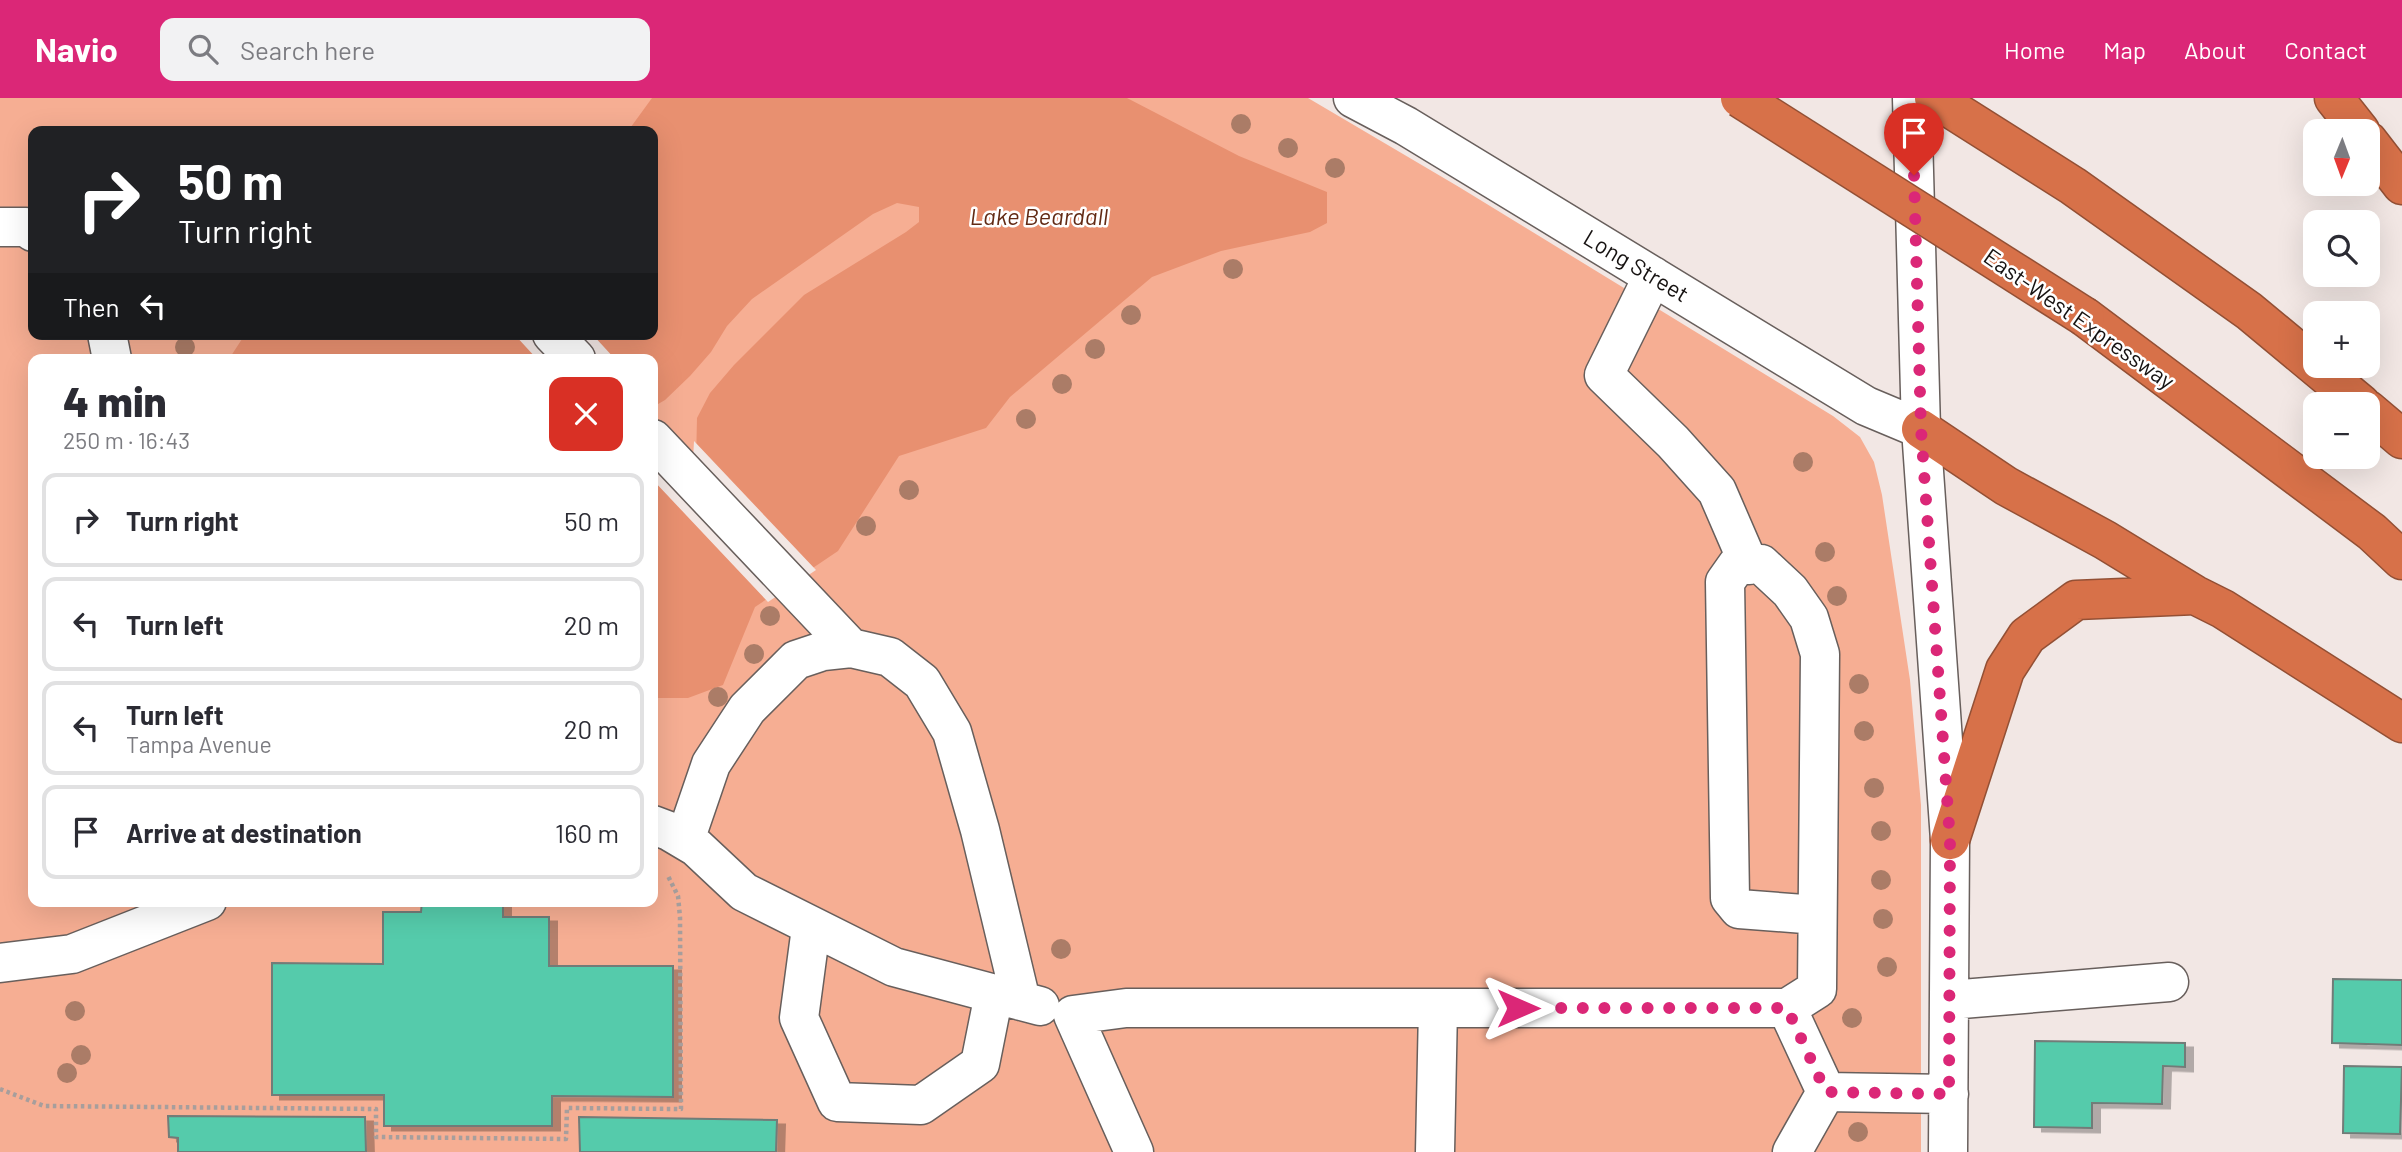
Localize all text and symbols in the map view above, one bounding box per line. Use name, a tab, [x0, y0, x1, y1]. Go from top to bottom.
search box	[160, 18, 650, 81]
text: Navio	[35, 29, 118, 69]
icon: search	[184, 30, 222, 68]
text: Search here	[240, 34, 375, 65]
text: Home	[2004, 35, 2065, 64]
text: Map	[2103, 35, 2146, 64]
text: About	[2184, 35, 2246, 64]
text: Contact	[2284, 35, 2367, 64]
pin	[1884, 103, 1944, 175]
icon: arrive	[1895, 114, 1933, 152]
north arrow	[2303, 119, 2380, 196]
map controls	[2303, 119, 2380, 469]
text: 50 m	[178, 151, 283, 210]
icon: right	[63, 154, 154, 245]
water label: Lake Beardall	[970, 201, 1109, 230]
button: search	[2303, 210, 2380, 287]
text: Turn right	[178, 211, 313, 249]
street label: Long Street	[1579, 223, 1694, 307]
street label: East-West Expressway	[1979, 242, 2181, 395]
icon: left	[134, 287, 172, 325]
text: Then	[63, 291, 120, 322]
button: +	[2303, 301, 2380, 378]
text: 4 min	[63, 375, 167, 425]
button: close	[549, 377, 623, 451]
button: −	[2303, 392, 2380, 469]
text: 250 m · 16:43	[63, 426, 190, 454]
icon: right	[67, 501, 105, 539]
text: Turn right	[126, 505, 239, 536]
text: 50 m	[564, 505, 619, 536]
icon: left	[67, 605, 105, 643]
text: Turn left	[126, 609, 224, 640]
text: 20 m	[564, 609, 619, 640]
text: Turn left	[126, 699, 224, 730]
icon: left	[67, 709, 105, 747]
text: 20 m	[564, 713, 619, 744]
text: Tampa Avenue	[126, 730, 272, 758]
icon: arrive	[67, 813, 105, 851]
text: Arrive at destination	[126, 817, 362, 848]
text: 160 m	[555, 817, 619, 848]
position arrow	[1481, 971, 1555, 1045]

